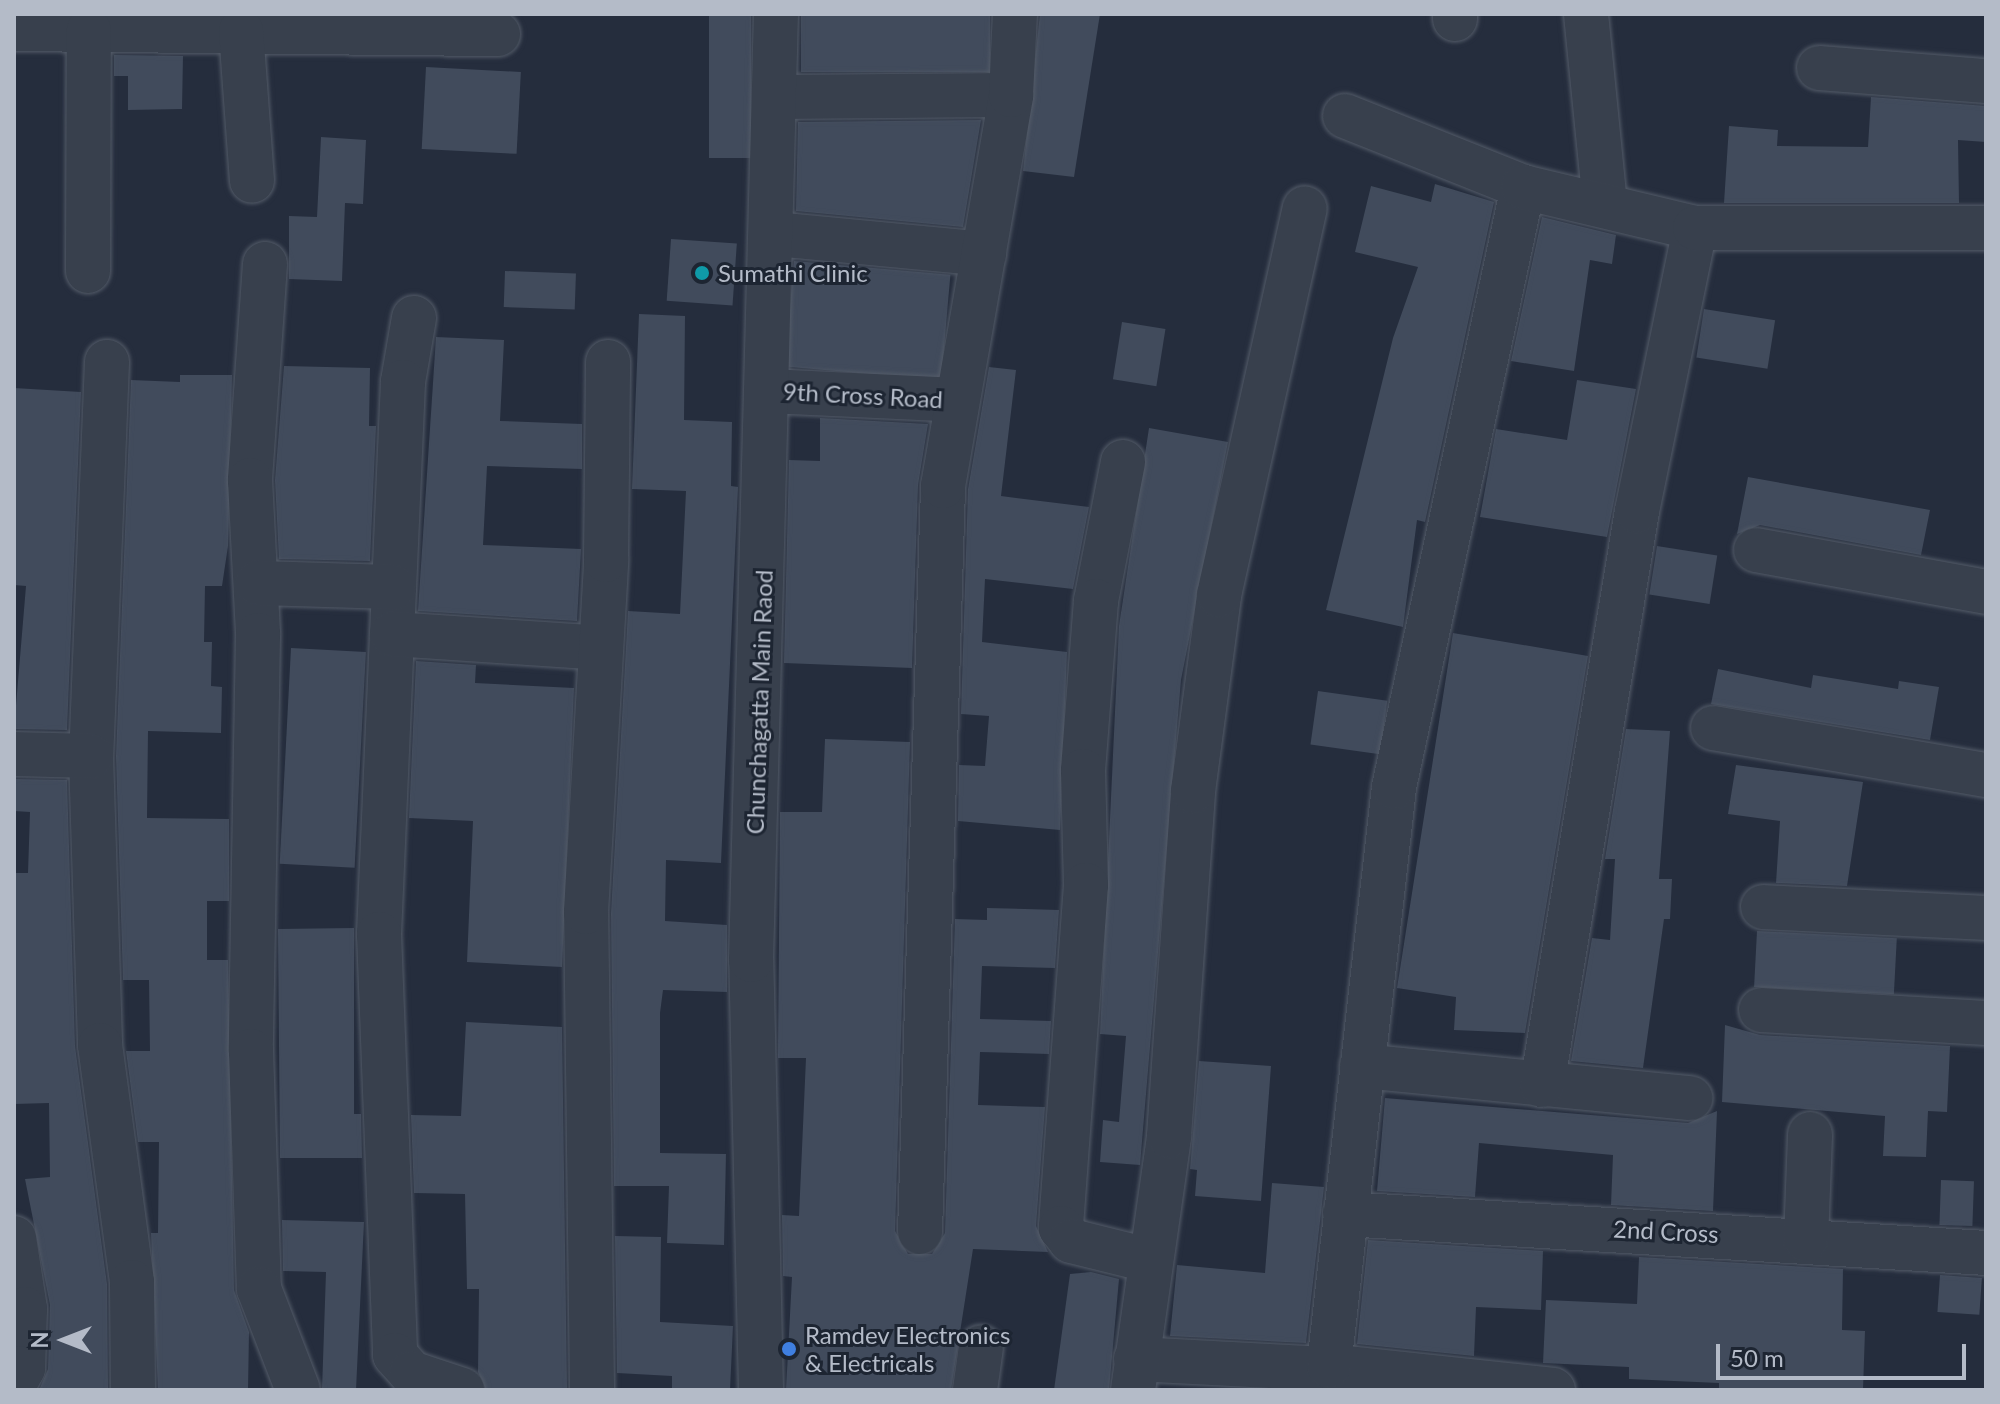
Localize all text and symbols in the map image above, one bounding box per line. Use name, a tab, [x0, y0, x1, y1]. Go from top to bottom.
place label: Sumathi Clinic	[718, 259, 868, 287]
marker: Sumathi Clinic	[693, 264, 711, 282]
street label: 9th Cross Road	[782, 376, 944, 414]
street label: Chunchagatta Main Raod	[740, 569, 778, 835]
street label: 2nd Cross	[1613, 1214, 1719, 1248]
north arrow	[24, 1300, 104, 1380]
place label: Ramdev Electronics & Electricals	[805, 1321, 1011, 1377]
scale bar	[1720, 1328, 1970, 1378]
text: N	[26, 1332, 53, 1348]
marker: Ramdev Electronics & Electricals	[780, 1340, 798, 1358]
text: 50 m	[1730, 1343, 1784, 1372]

